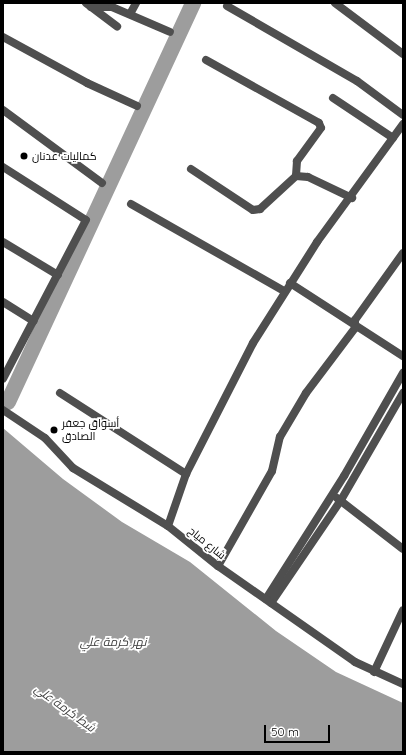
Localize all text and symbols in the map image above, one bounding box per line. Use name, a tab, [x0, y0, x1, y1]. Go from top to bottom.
place label: كماليات عدنان	[32, 149, 97, 163]
marker: كماليات عدنان	[19, 151, 29, 161]
place label: أسواق جعفر الصادق	[62, 417, 119, 443]
marker: أسواق جعفر الصادق	[49, 425, 59, 435]
street label: شارع مياح	[186, 524, 228, 562]
water label: نهر كرمة علي	[80, 635, 146, 649]
water label: شط كرمة علي	[32, 681, 98, 735]
scale bar	[266, 717, 332, 743]
text: 50 m	[271, 724, 299, 739]

